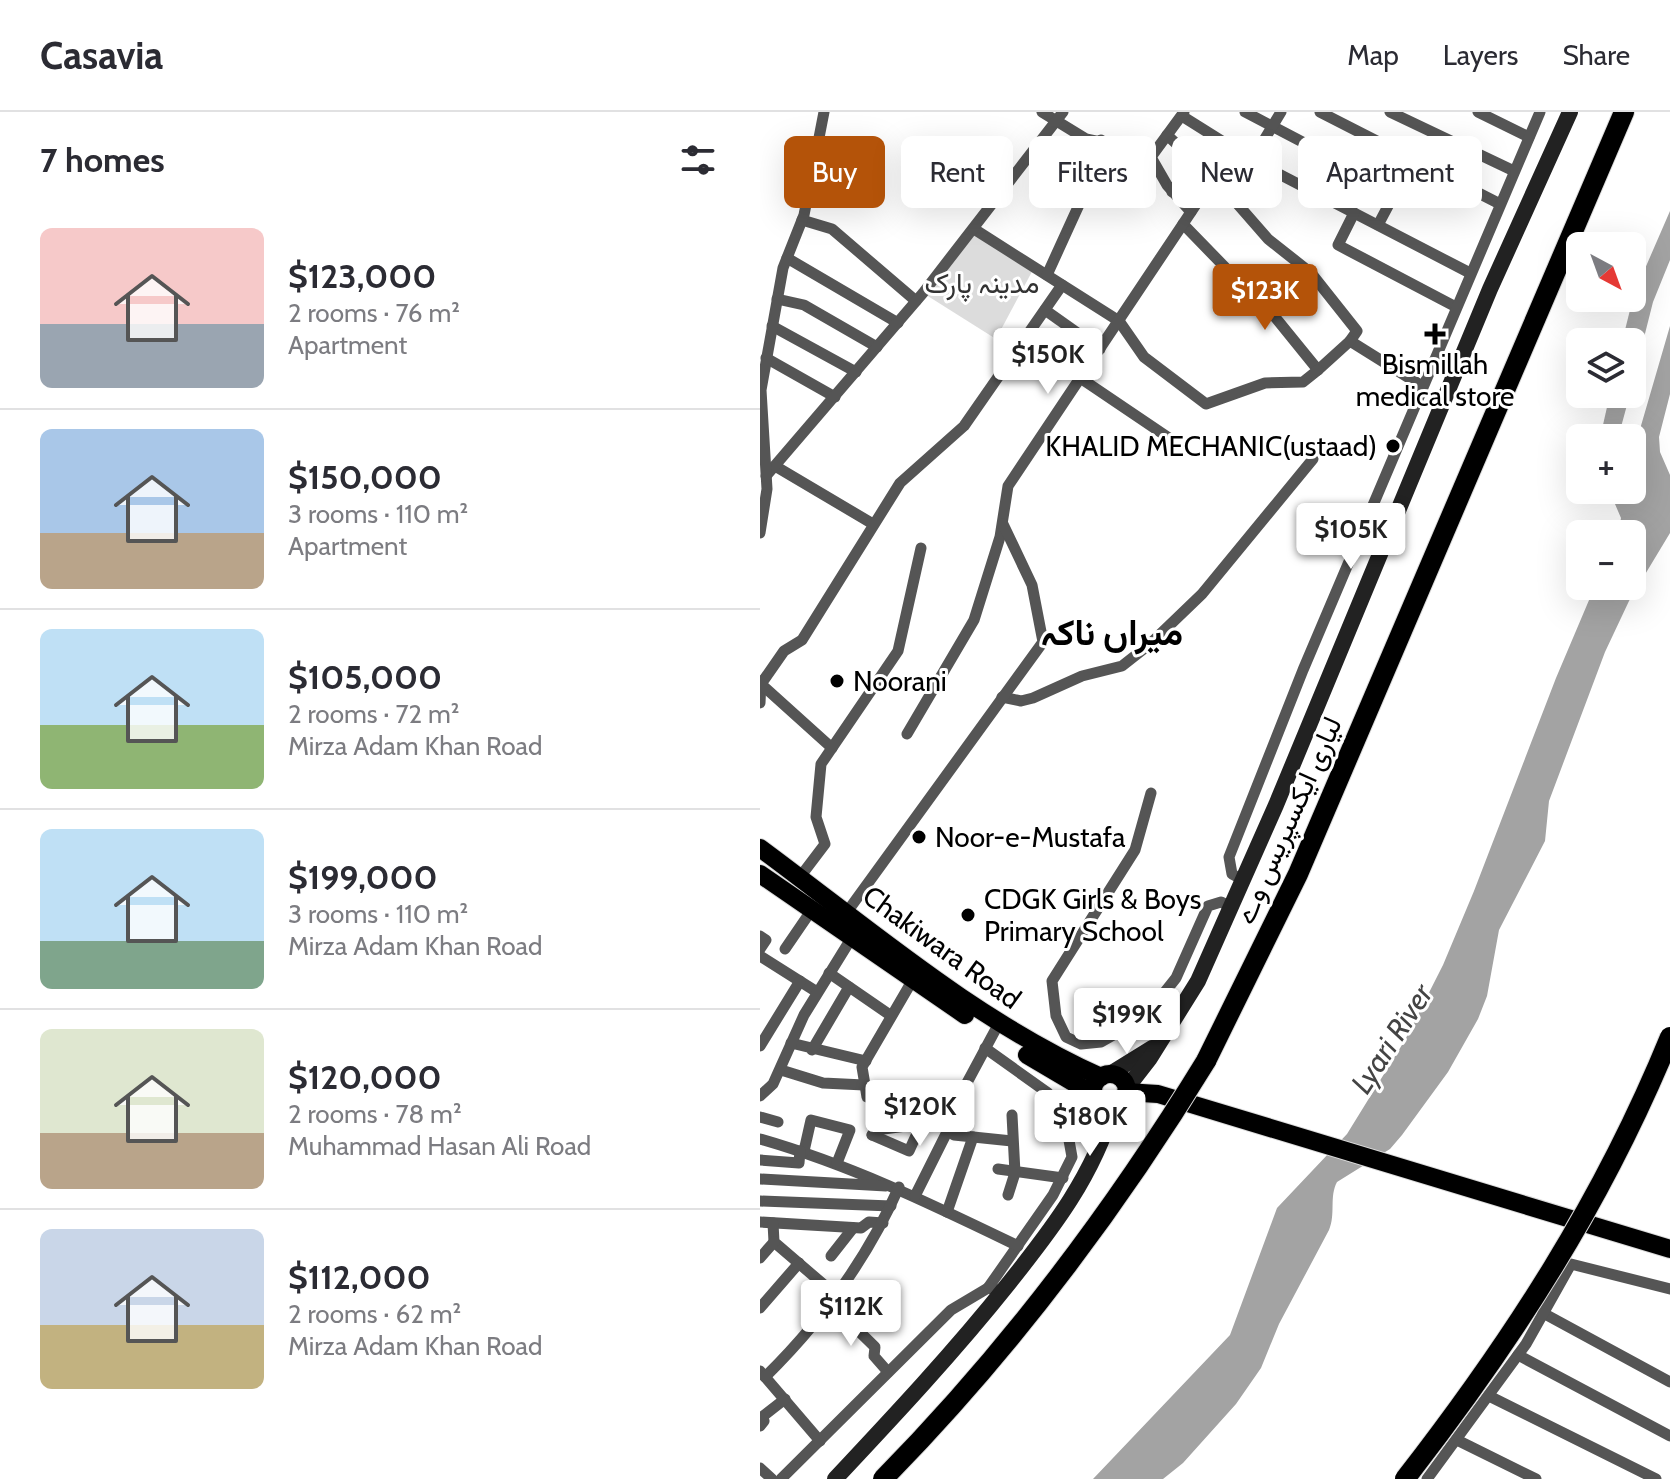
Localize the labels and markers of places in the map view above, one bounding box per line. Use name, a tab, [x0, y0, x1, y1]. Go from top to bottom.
pin: $123K	[1209, 264, 1321, 332]
marker: Bismillah medical store	[1426, 325, 1444, 343]
pin: $150K	[992, 328, 1104, 396]
place label: Bismillah medical store	[1356, 347, 1514, 413]
place label: KHALID MECHANIC(ustaad)	[1045, 429, 1377, 463]
marker: KHALID MECHANIC(ustaad)	[1384, 437, 1402, 455]
pin: $105K	[1295, 503, 1407, 571]
place label: Noorani	[853, 664, 947, 698]
marker: Noorani	[828, 672, 846, 690]
place label: Noor-e-Mustafa	[935, 820, 1126, 854]
marker: Noor-e-Mustafa	[910, 828, 928, 846]
place label: CDGK Girls & Boys Primary School	[984, 882, 1201, 948]
marker: CDGK Girls & Boys Primary School	[959, 906, 977, 924]
pin: $199K	[1071, 988, 1183, 1056]
pin: $120K	[864, 1080, 976, 1148]
pin: $180K	[1034, 1090, 1146, 1158]
pin: $112K	[795, 1280, 907, 1348]

